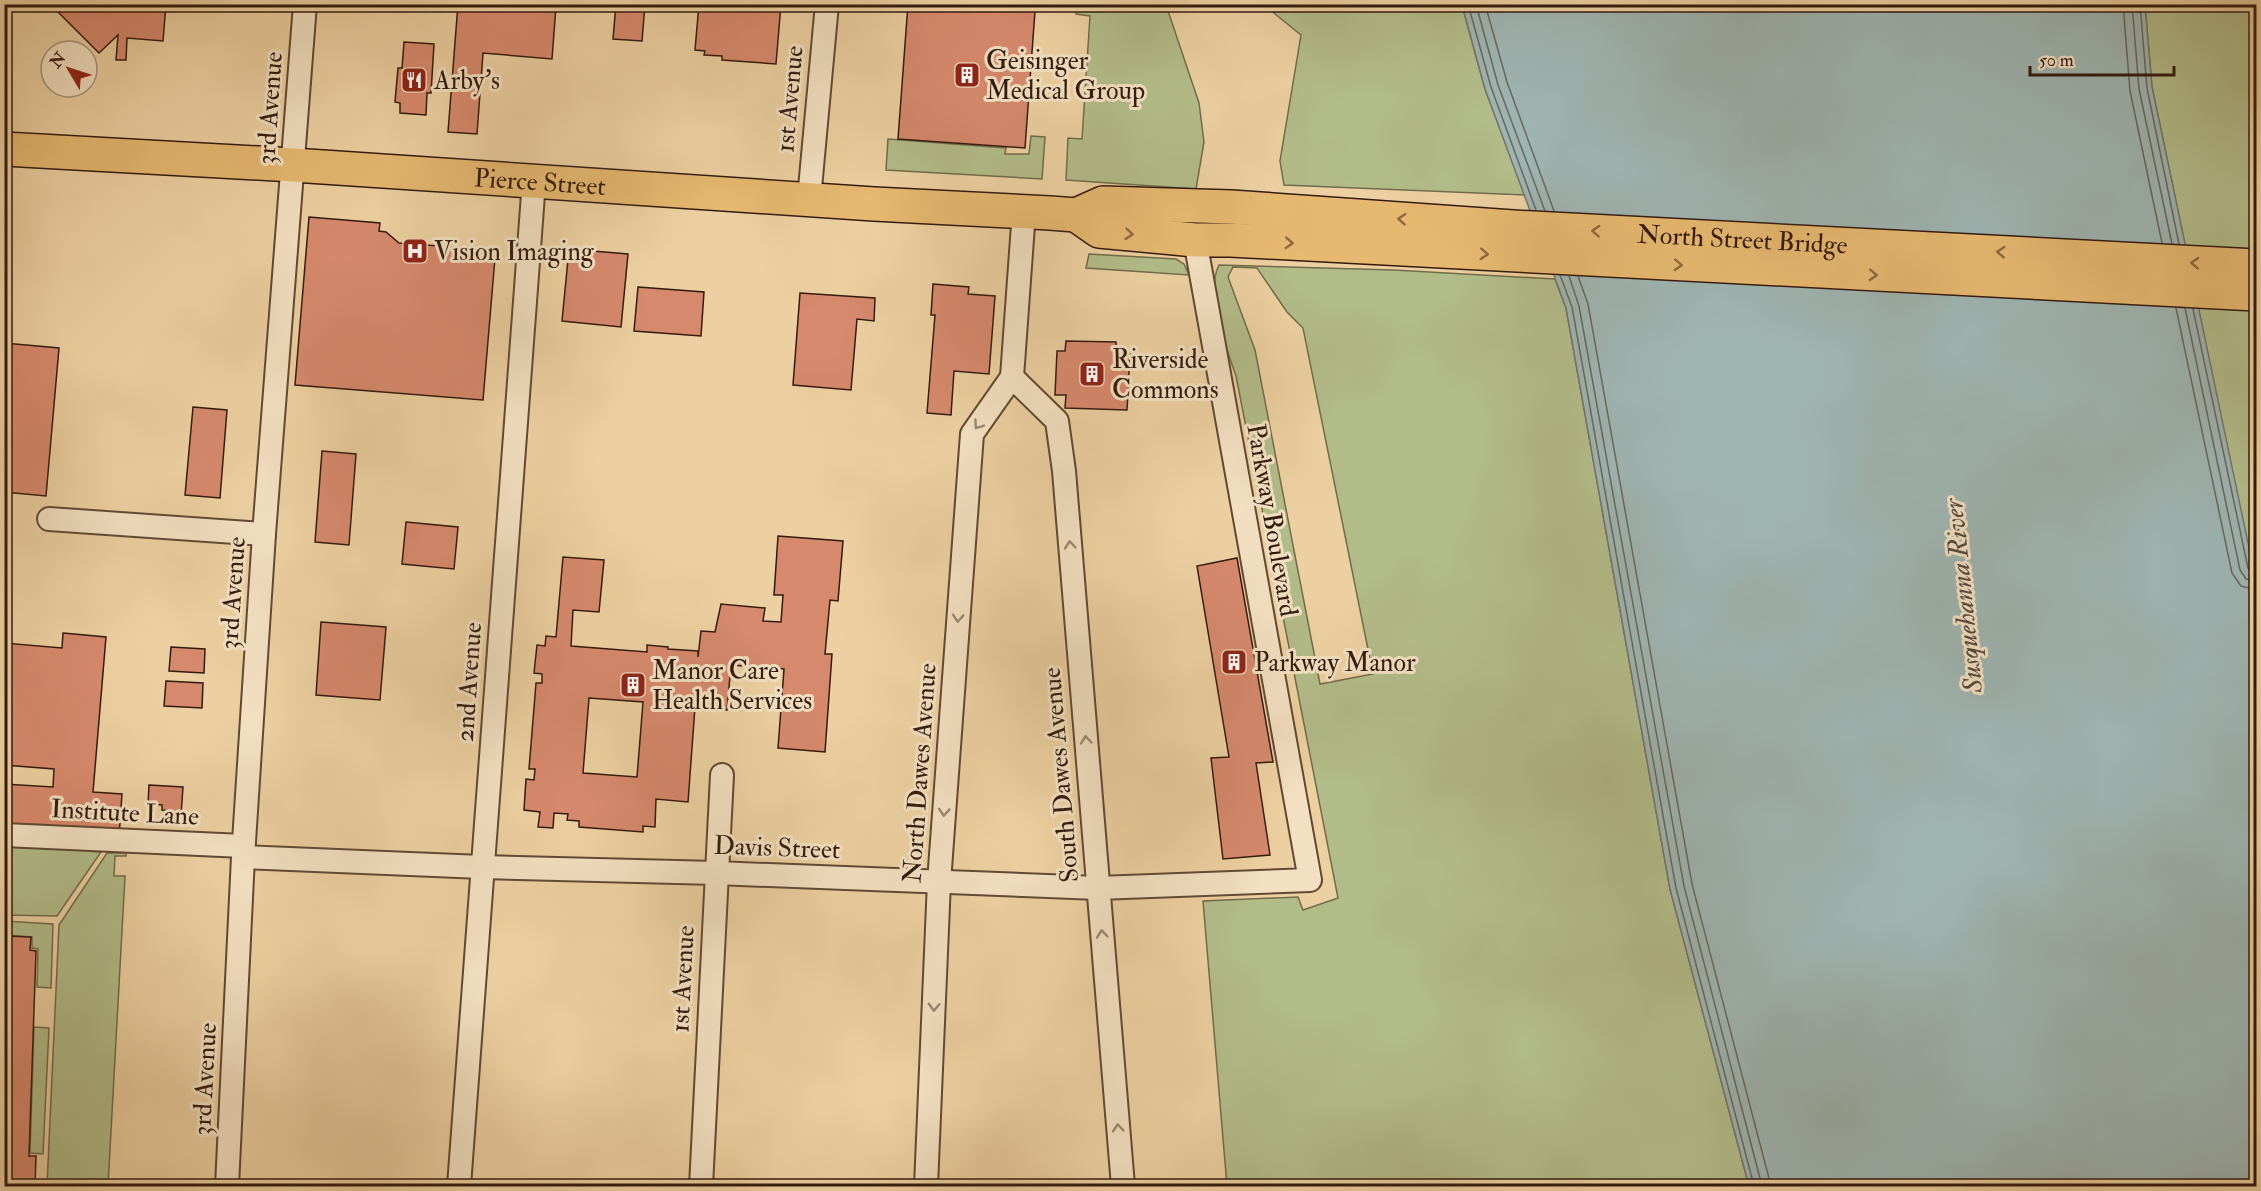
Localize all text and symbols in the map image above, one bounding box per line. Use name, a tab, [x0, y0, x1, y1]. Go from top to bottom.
north arrow	[39, 39, 99, 99]
scale bar	[2030, 39, 2174, 77]
street label: 1st Avenue	[769, 44, 811, 154]
place label: Geisinger Medical Group	[986, 45, 1145, 108]
text: N	[45, 48, 71, 73]
text: 50 m	[2039, 49, 2074, 72]
street label: 3rd Avenue	[250, 50, 290, 166]
building icon: Geisinger Medical Group	[952, 60, 982, 90]
restaurant icon: Arby's	[399, 65, 429, 95]
place label: Arby's	[433, 65, 500, 97]
street label: Pierce Street	[473, 162, 607, 203]
one-way arrow	[1397, 213, 1406, 226]
street label: North Street Bridge	[1636, 219, 1848, 262]
one-way arrow	[1592, 224, 1601, 237]
one-way arrow	[1125, 227, 1134, 240]
hospital icon: Vision Imaging	[400, 236, 430, 266]
place label: Vision Imaging	[434, 236, 595, 268]
one-way arrow	[1285, 237, 1294, 250]
one-way arrow	[1996, 246, 2005, 259]
one-way arrow	[1479, 248, 1488, 261]
one-way arrow	[2191, 256, 2200, 269]
one-way arrow	[1674, 258, 1683, 271]
one-way arrow	[1869, 268, 1878, 281]
place label: Riverside Commons	[1112, 344, 1219, 406]
building icon: Riverside Commons	[1077, 359, 1107, 389]
one-way arrow	[974, 419, 985, 430]
street label: Parkway Boulevard	[1239, 421, 1305, 619]
water label: Susquehanna River	[1937, 495, 1990, 696]
street label: 3rd Avenue	[213, 535, 253, 651]
one-way arrow	[1064, 541, 1077, 550]
one-way arrow	[952, 613, 965, 622]
street label: 2nd Avenue	[449, 621, 489, 743]
building icon: Parkway Manor	[1219, 647, 1249, 677]
place label: Parkway Manor	[1254, 647, 1416, 679]
place label: Manor Care Health Services	[652, 655, 812, 717]
street label: North Dawes Avenue	[896, 662, 944, 884]
street label: South Dawes Avenue	[1036, 666, 1086, 884]
building icon: Manor Care Health Services	[618, 670, 648, 700]
one-way arrow	[1080, 735, 1093, 744]
street label: Institute Lane	[50, 793, 200, 833]
one-way arrow	[938, 808, 951, 817]
street label: Davis Street	[713, 830, 841, 866]
street label: 1st Avenue	[664, 924, 702, 1034]
one-way arrow	[1096, 929, 1109, 938]
one-way arrow	[927, 1003, 940, 1012]
street label: 3rd Avenue	[186, 1022, 224, 1136]
one-way arrow	[1112, 1124, 1125, 1133]

